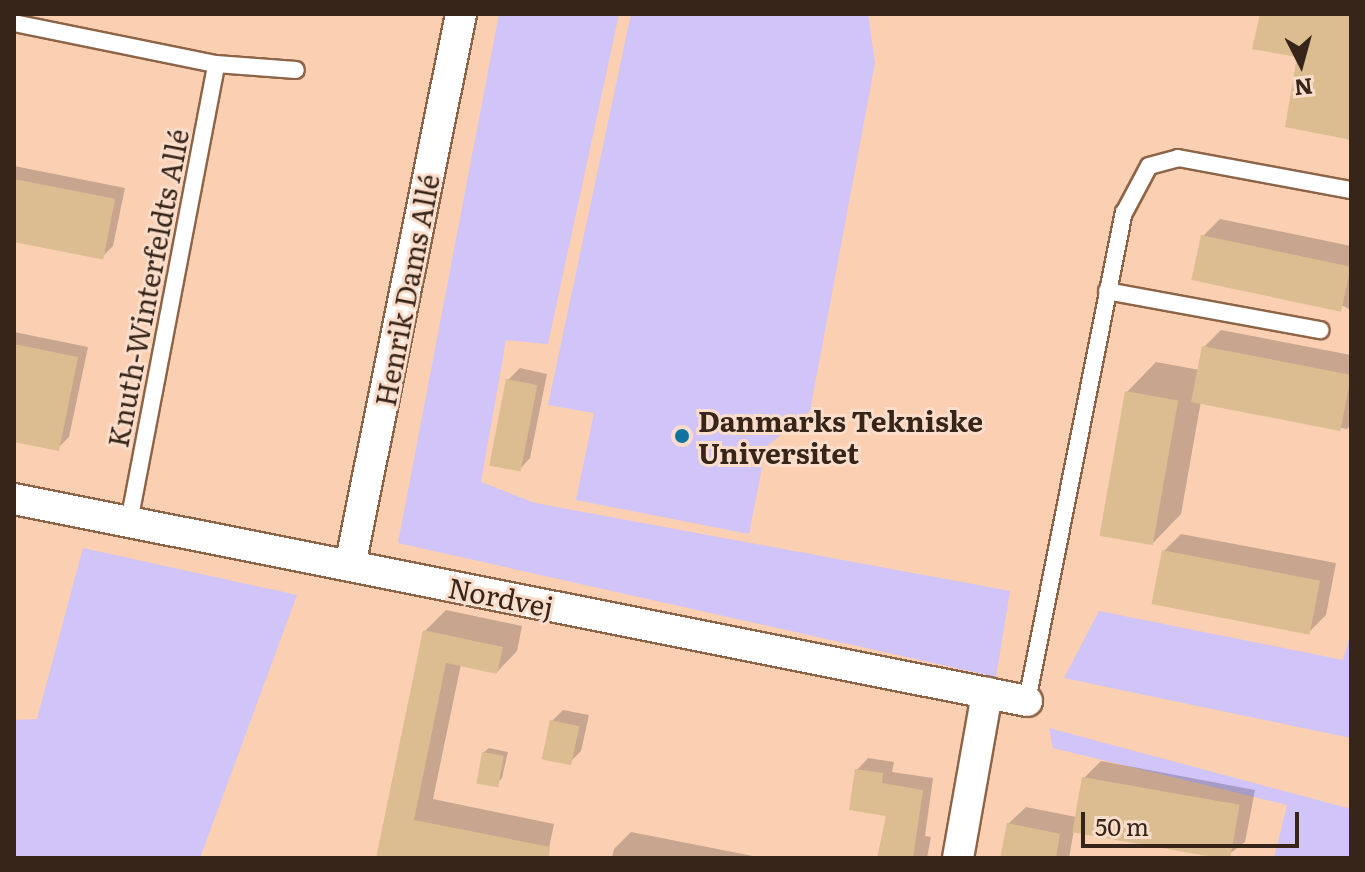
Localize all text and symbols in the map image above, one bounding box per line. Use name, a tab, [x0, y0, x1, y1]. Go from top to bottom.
north arrow	[1261, 24, 1341, 104]
text: N	[1293, 71, 1314, 106]
street label: Knuth-Winterfeldts Allé	[100, 126, 194, 450]
street label: Henrik Dams Allé	[367, 171, 445, 409]
place label: Danmarks Tekniske Universitet	[698, 403, 983, 469]
marker: Danmarks Tekniske Universitet	[673, 427, 691, 445]
street label: Nordvej	[446, 569, 556, 623]
scale bar	[1085, 796, 1303, 846]
text: 50 m	[1095, 808, 1149, 843]

